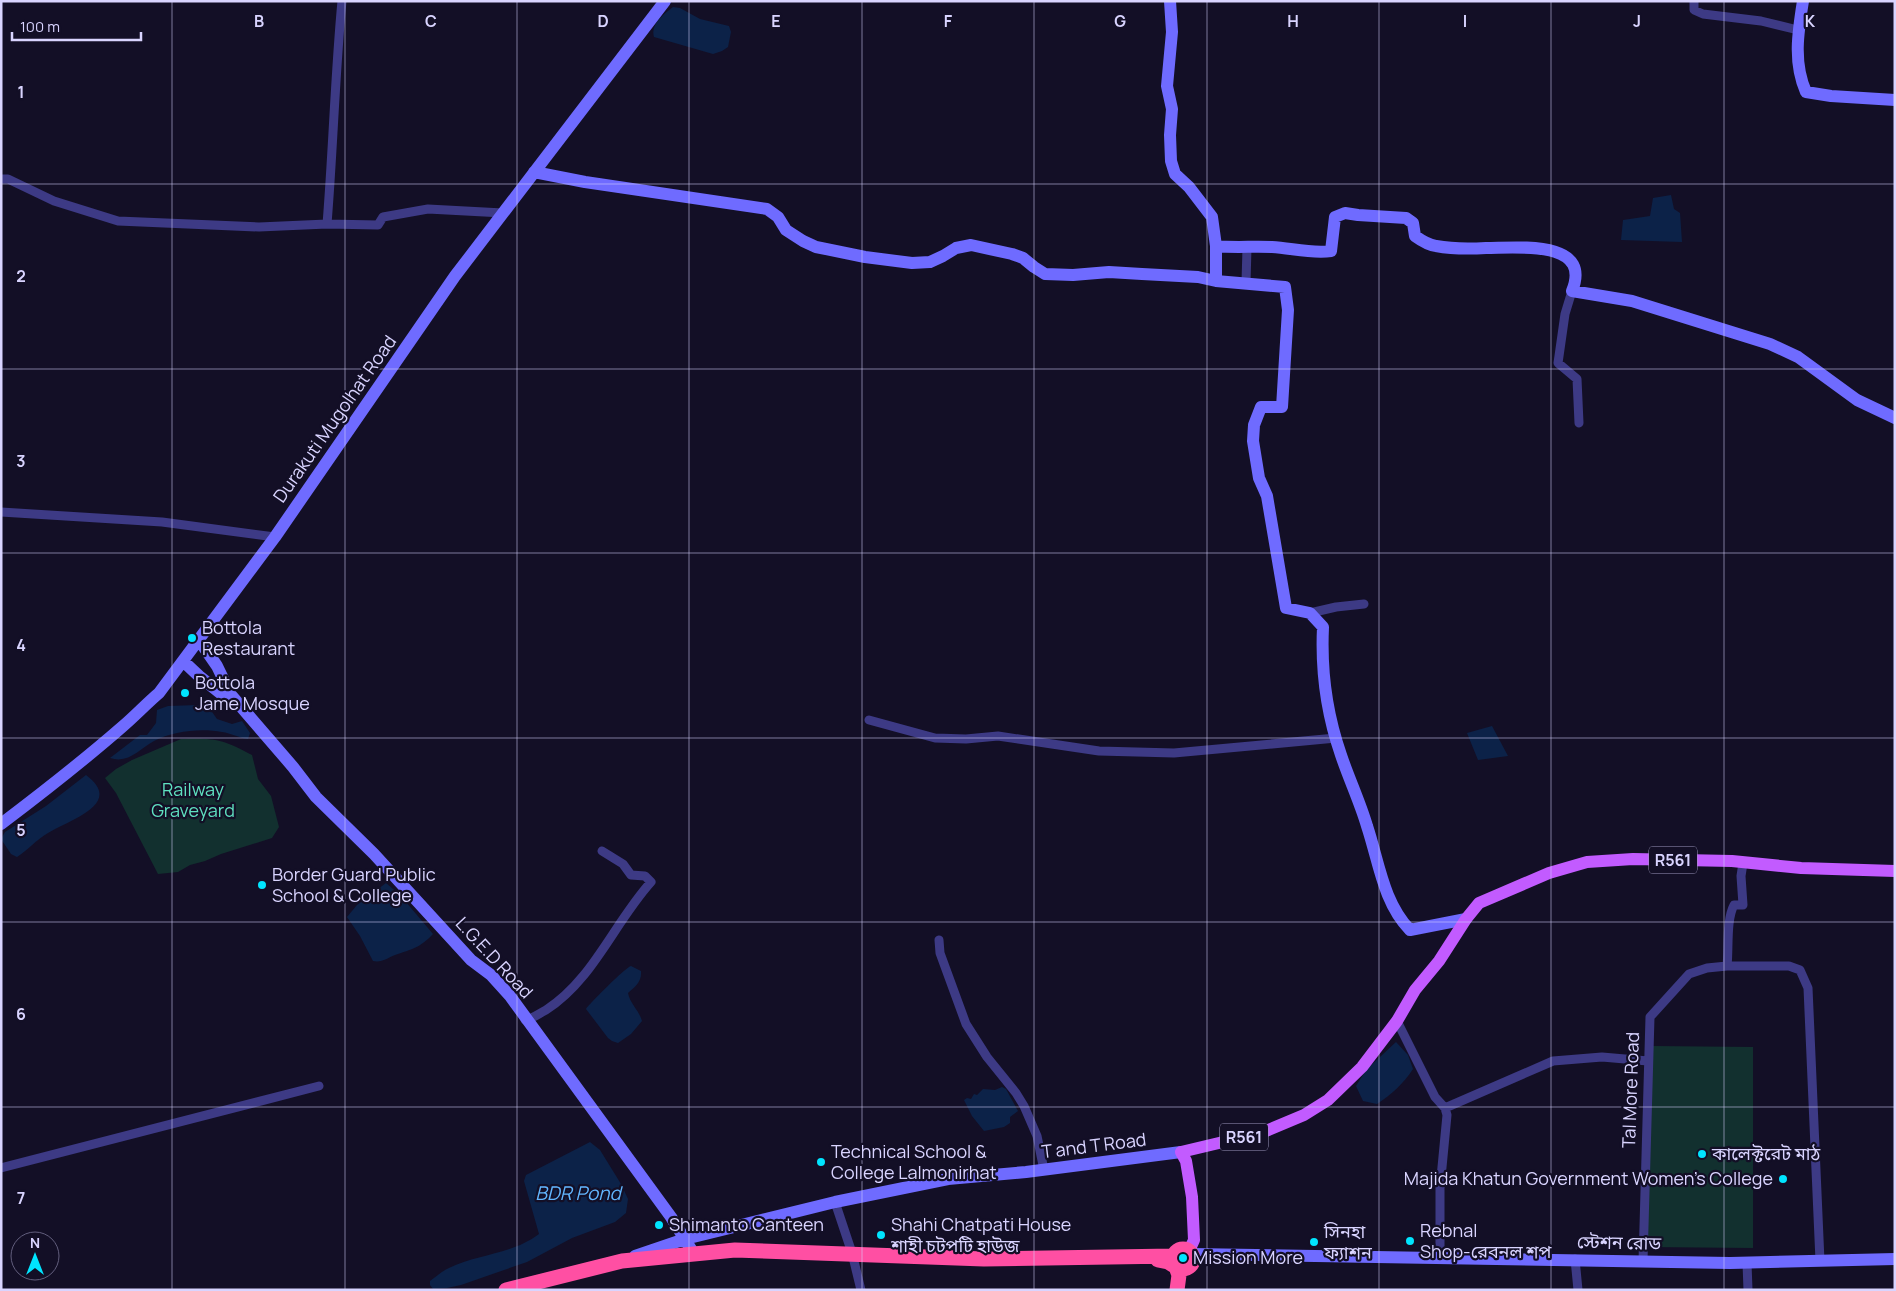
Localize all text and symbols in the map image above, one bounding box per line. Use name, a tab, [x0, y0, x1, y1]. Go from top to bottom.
scale bar	[12, 10, 141, 42]
text: B	[254, 10, 264, 32]
text: C	[425, 10, 437, 32]
text: D	[597, 10, 609, 32]
text: E	[771, 10, 781, 32]
text: F	[944, 10, 953, 32]
text: G	[1114, 10, 1126, 32]
text: H	[1287, 10, 1299, 32]
text: I	[1463, 10, 1467, 32]
text: J	[1633, 10, 1641, 32]
text: K	[1805, 10, 1816, 32]
text: 100 m	[20, 16, 60, 37]
text: 1	[17, 81, 25, 103]
text: 2	[16, 265, 26, 287]
street label: Durakuti Mugolhat Road	[267, 330, 401, 507]
text: 3	[16, 450, 26, 472]
place label: Bottola Restaurant	[202, 615, 295, 660]
marker: Bottola Restaurant	[186, 632, 198, 644]
text: 4	[16, 634, 26, 656]
place label: Bottola Jame Mosque	[195, 670, 310, 715]
marker: Bottola Jame Mosque	[179, 687, 191, 699]
park label: Railway Graveyard	[151, 777, 235, 822]
text: 5	[16, 819, 26, 841]
road number: R561	[1649, 846, 1697, 874]
place label: Border Guard Public School & College	[272, 862, 436, 907]
marker: Border Guard Public School & College	[256, 879, 268, 891]
street label: L.G.E.D Road	[451, 911, 539, 1003]
text: 6	[16, 1003, 26, 1025]
street label: Tal More Road	[1616, 1032, 1644, 1148]
road number: R561	[1220, 1124, 1268, 1150]
street label: T and T Road	[1040, 1127, 1148, 1163]
place label: Technical School & College Lalmonirhat	[831, 1139, 997, 1184]
place label: কালেক্টরেট মাঠ	[1711, 1141, 1821, 1165]
marker: কালেক্টরেট মাঠ	[1696, 1148, 1708, 1160]
marker: Technical School & College Lalmonirhat	[815, 1156, 827, 1168]
place label: Majida Khatun Government Women's College	[1404, 1166, 1773, 1190]
marker: Majida Khatun Government Women's College	[1777, 1173, 1789, 1185]
water label: BDR Pond	[535, 1180, 623, 1206]
text: 7	[17, 1187, 25, 1209]
place label: Shimanto Canteen	[669, 1212, 824, 1236]
place label: Shahi Chatpati House শাহী চটপটি হাউজ	[890, 1212, 1071, 1257]
place label: Rebnal Shop-রেবনল শপ	[1420, 1218, 1552, 1263]
marker: Shimanto Canteen	[653, 1219, 665, 1231]
place label: সিনহা ফ্যাশন	[1323, 1219, 1373, 1264]
marker: Shahi Chatpati House শাহী চটপটি হাউজ	[875, 1229, 887, 1241]
street label: স্টেশন রোড	[1577, 1229, 1662, 1255]
north arrow	[10, 1231, 60, 1281]
text: N	[30, 1233, 40, 1252]
marker: Rebnal Shop-রেবনল শপ	[1404, 1235, 1416, 1247]
marker: সিনহা ফ্যাশন	[1308, 1236, 1320, 1248]
place label: Mission More	[1193, 1245, 1303, 1269]
marker: Mission More	[1177, 1252, 1189, 1264]

